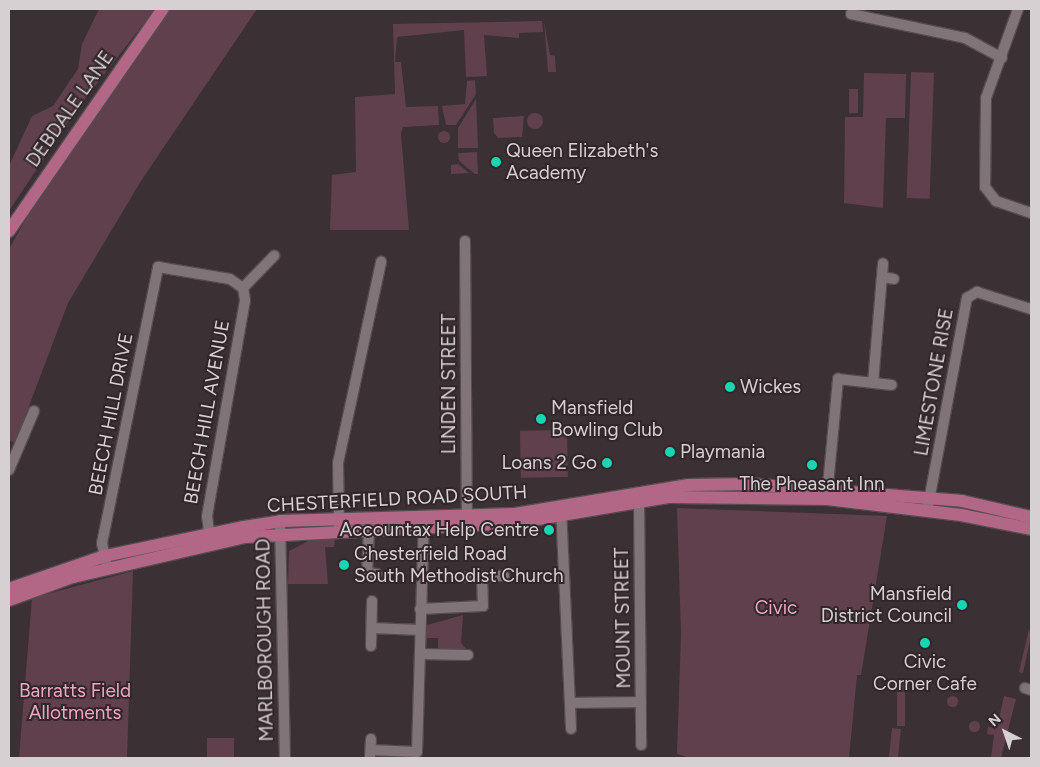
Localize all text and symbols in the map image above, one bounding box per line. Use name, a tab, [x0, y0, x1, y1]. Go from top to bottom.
street label: DEBDALE LANE	[22, 47, 118, 171]
place label: Queen Elizabeth's Academy	[506, 140, 658, 184]
marker: Queen Elizabeth's Academy	[490, 156, 502, 168]
street label: LIMESTONE RISE	[910, 306, 958, 458]
street label: LINDEN STREET	[438, 314, 460, 454]
street label: BEECH HILL AVENUE	[180, 318, 234, 506]
street label: BEECH HILL DRIVE	[84, 331, 138, 497]
place label: Wickes	[740, 376, 801, 398]
marker: Wickes	[724, 381, 736, 393]
place label: Mansfield Bowling Club	[551, 397, 663, 441]
marker: Mansfield Bowling Club	[535, 413, 547, 425]
place label: Playmania	[680, 441, 765, 463]
marker: Playmania	[664, 446, 676, 458]
place label: Loans 2 Go	[501, 452, 597, 474]
marker: Loans 2 Go	[601, 457, 613, 469]
marker: The Pheasant Inn	[806, 459, 818, 471]
place label: The Pheasant Inn	[739, 473, 885, 495]
street label: CHESTERFIELD ROAD SOUTH	[266, 481, 528, 517]
place label: Accountax Help Centre	[340, 519, 539, 541]
marker: Accountax Help Centre	[543, 524, 555, 536]
street label: MARLBOROUGH ROAD	[252, 538, 278, 742]
place label: Chesterfield Road South Methodist Church	[354, 543, 563, 587]
street label: MOUNT STREET	[610, 547, 636, 689]
marker: Chesterfield Road South Methodist Church	[338, 559, 350, 571]
place label: Mansfield District Council	[821, 583, 952, 627]
park label: Civic	[755, 597, 797, 619]
marker: Mansfield District Council	[956, 599, 968, 611]
marker: Civic Corner Cafe	[919, 637, 931, 649]
place label: Civic Corner Cafe	[873, 651, 977, 695]
park label: Barratts Field Allotments	[19, 680, 131, 724]
north arrow	[980, 707, 1030, 757]
text: N	[985, 710, 1004, 730]

